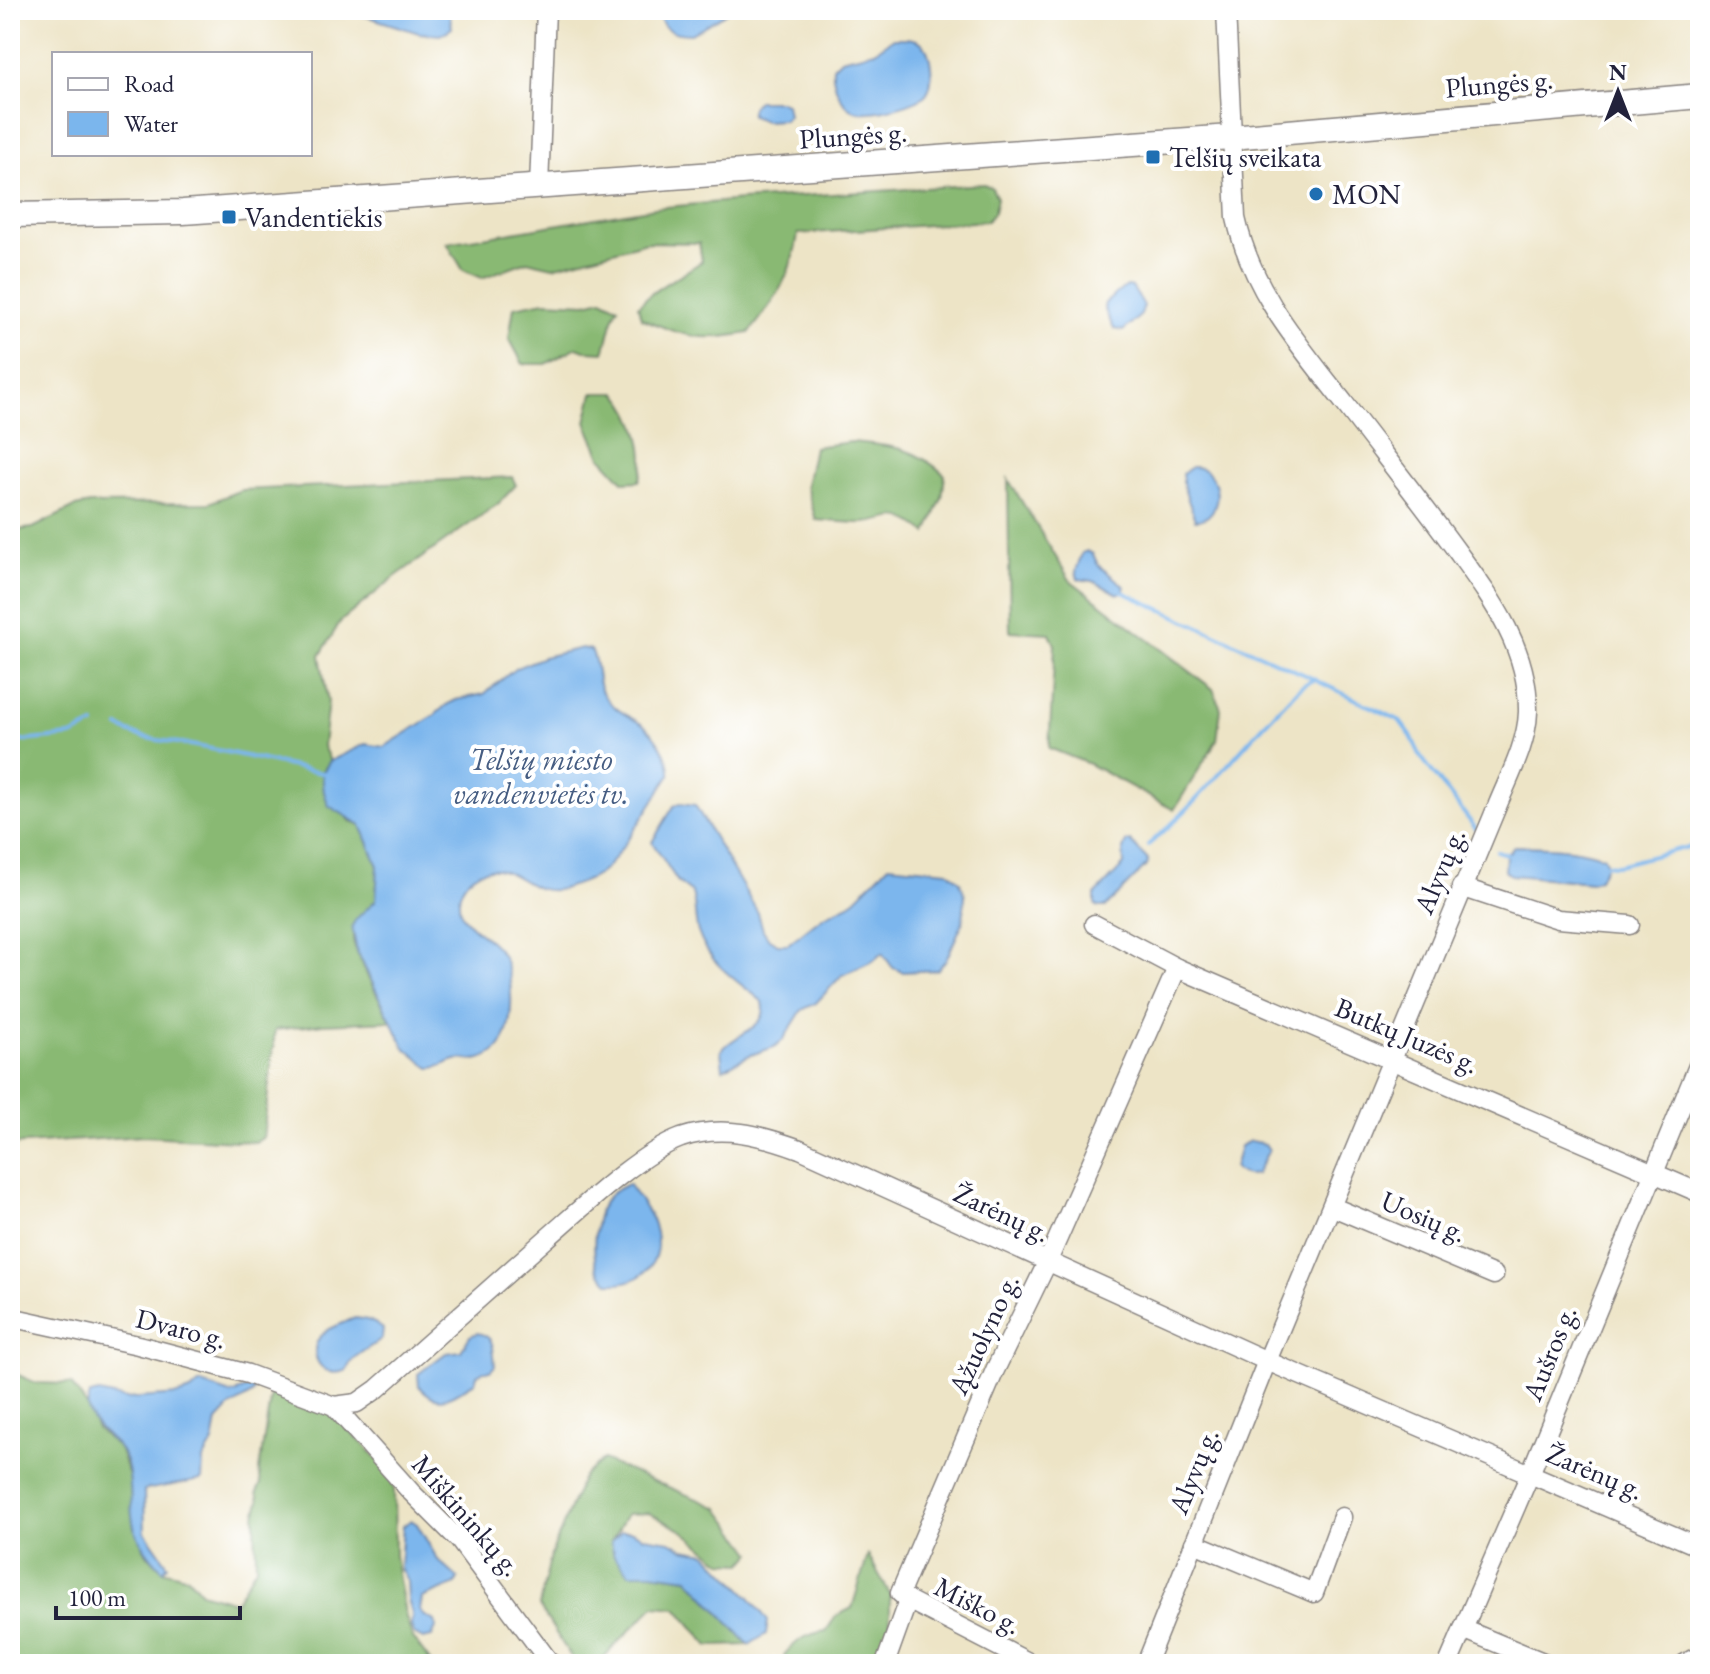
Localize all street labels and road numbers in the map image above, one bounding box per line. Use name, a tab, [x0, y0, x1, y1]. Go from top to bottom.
street label: Plungės g.	[1444, 60, 1554, 106]
street label: Plungės g.	[798, 113, 908, 157]
street label: Alyvų g.	[1405, 823, 1473, 920]
street label: Butkų Juzės g.	[1330, 989, 1484, 1081]
street label: Žarėnų g.	[948, 1174, 1056, 1250]
street label: Uosių g.	[1376, 1182, 1472, 1250]
street label: Ąžuolyno g.	[939, 1268, 1027, 1401]
street label: Dvaro g.	[132, 1299, 230, 1357]
street label: Aušros g.	[1513, 1300, 1584, 1407]
street label: Alyvų g.	[1159, 1423, 1226, 1520]
street label: Žarėnų g.	[1541, 1434, 1649, 1508]
street label: Miškininkų g.	[404, 1447, 530, 1583]
street label: Miško g.	[929, 1568, 1027, 1642]

